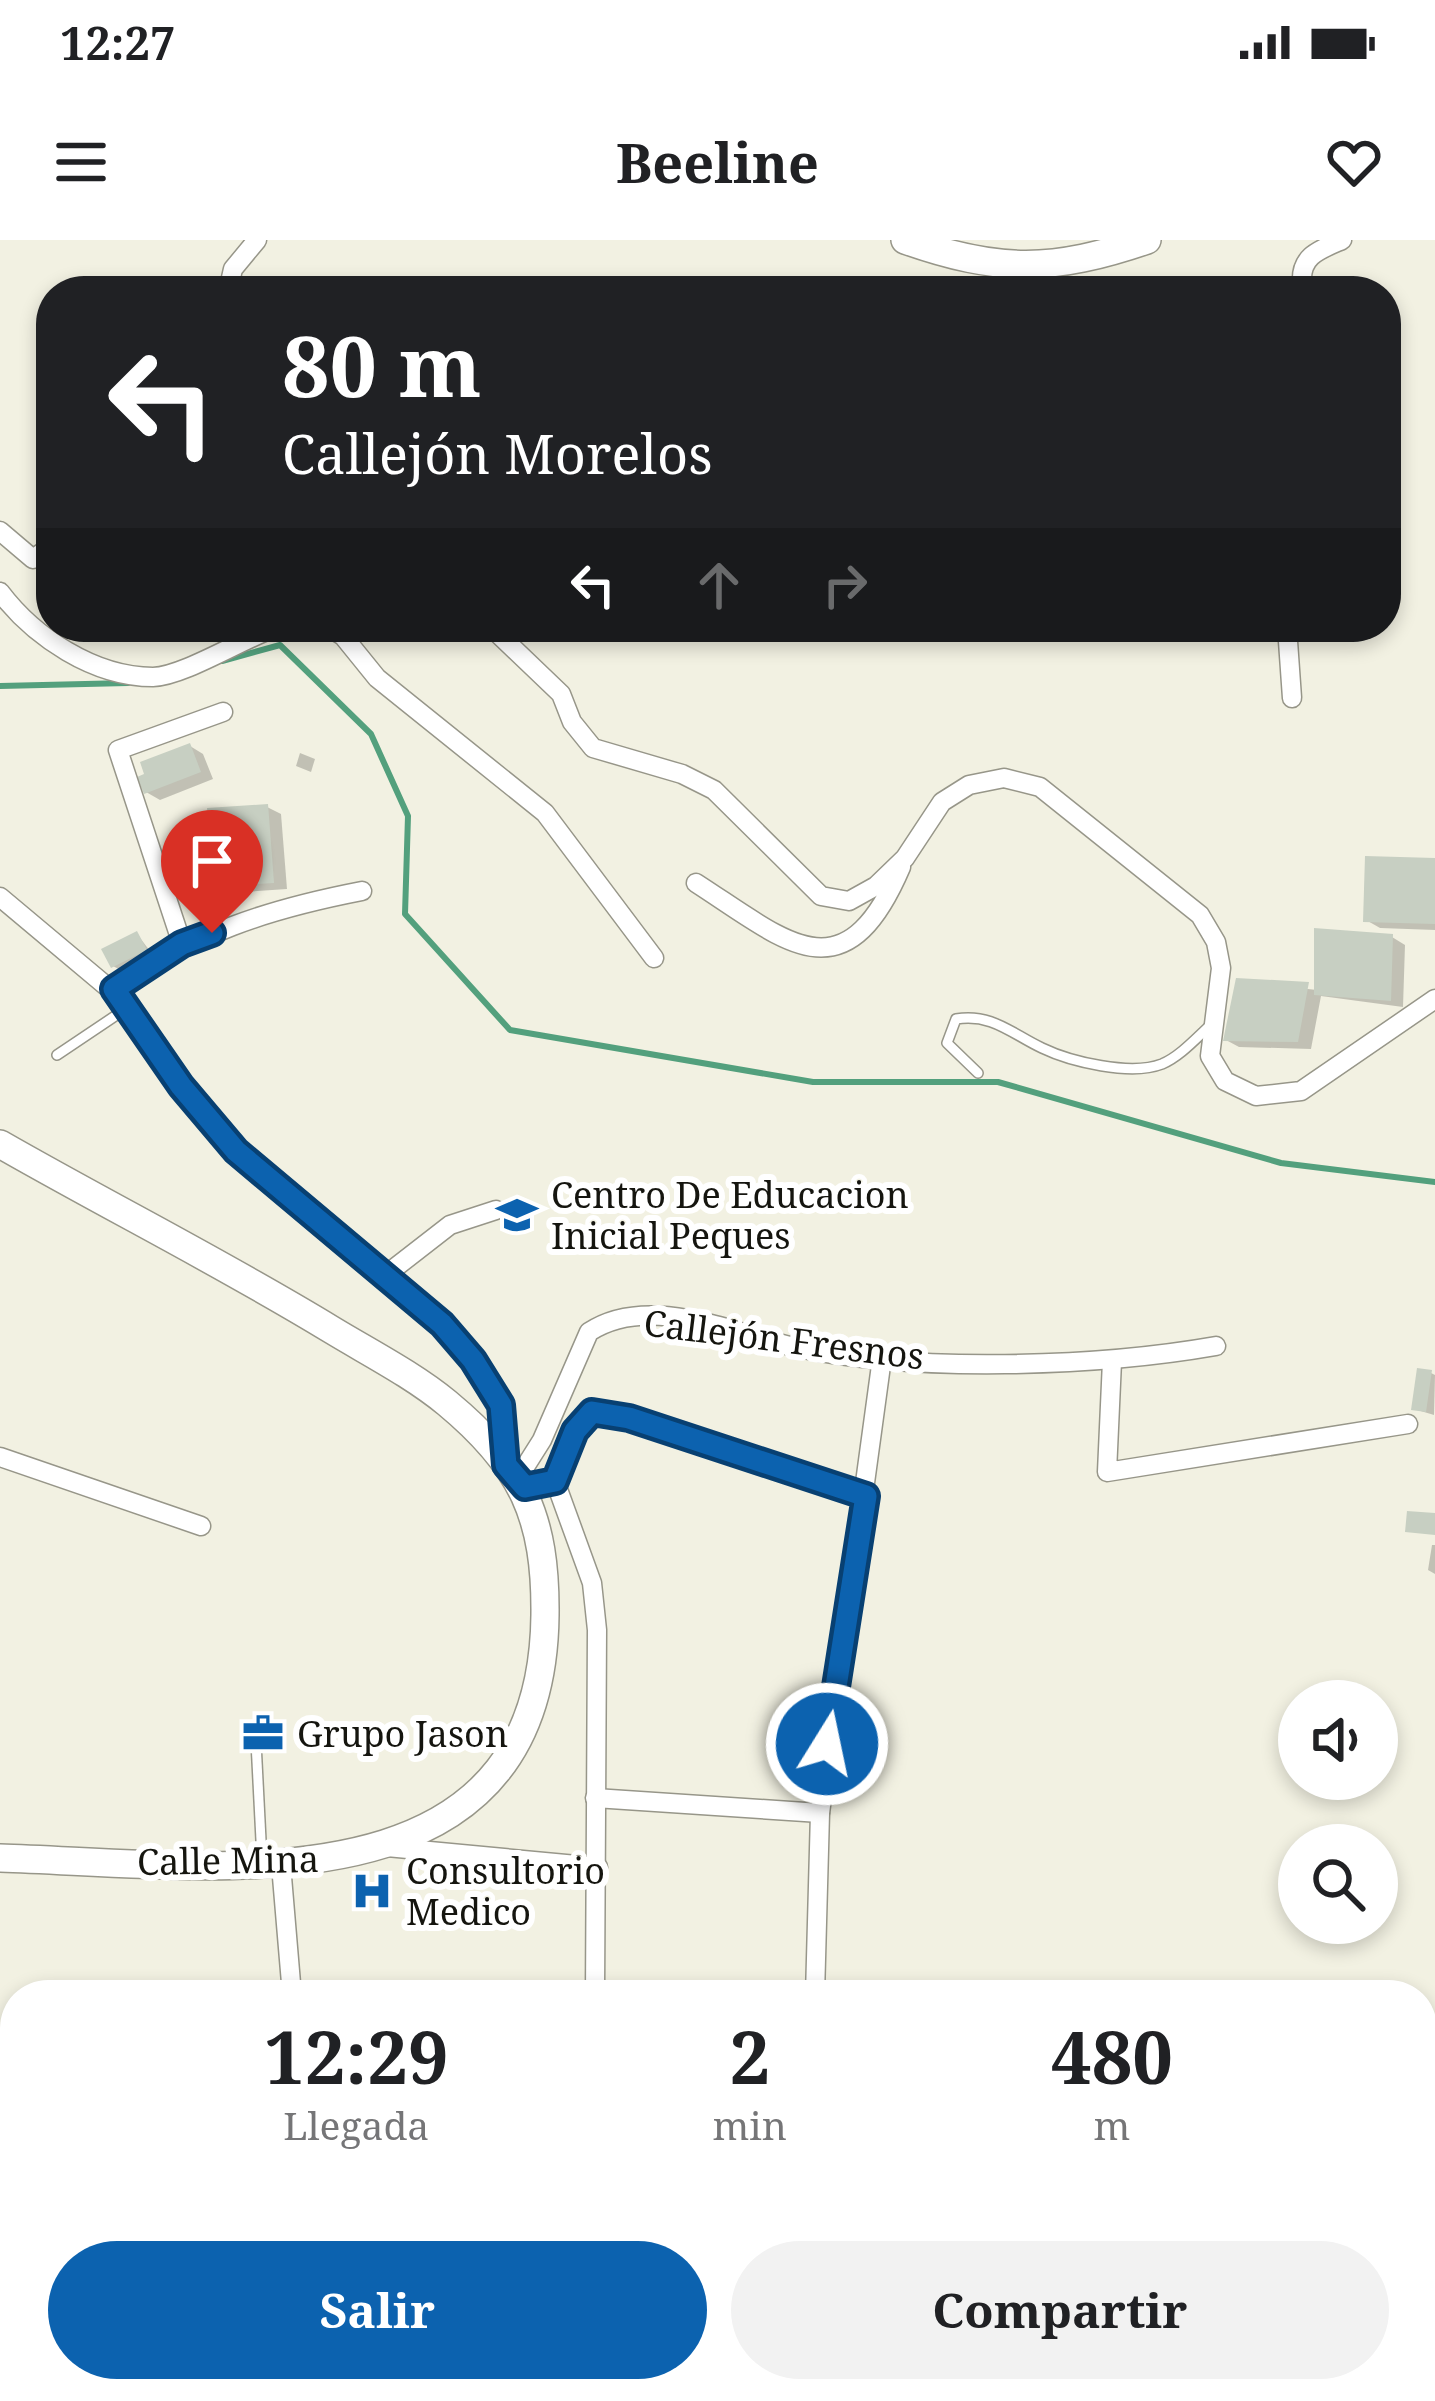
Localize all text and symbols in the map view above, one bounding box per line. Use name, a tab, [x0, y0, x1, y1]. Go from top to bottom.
text: 12:27	[60, 12, 175, 73]
text: Beeline	[616, 125, 819, 199]
icon: menu	[48, 129, 114, 195]
icon: heart	[1321, 129, 1387, 195]
text: 80 m	[282, 307, 482, 422]
icon: left	[84, 324, 240, 480]
text: Callejón Morelos	[282, 416, 713, 490]
icon: left	[560, 552, 626, 618]
icon: ahead	[686, 552, 752, 618]
icon: right	[812, 552, 878, 618]
pin	[161, 810, 263, 933]
icon: arrive	[179, 828, 245, 894]
place label: Centro De Educacion Inicial Peques	[551, 1170, 909, 1260]
school or university icon: Centro De Educacion Inicial Peques	[494, 1192, 540, 1238]
street label: Callejón Fresnos	[641, 1297, 927, 1381]
map controls	[1278, 1680, 1398, 1944]
button: sound	[1278, 1680, 1398, 1800]
position arrow	[764, 1681, 890, 1807]
place label: Grupo Jason	[297, 1709, 508, 1758]
office icon: Grupo Jason	[240, 1710, 286, 1756]
button: search	[1278, 1824, 1398, 1944]
street label: Calle Mina	[137, 1834, 319, 1886]
place label: Consultorio Medico	[406, 1846, 605, 1936]
hospital icon: Consultorio Medico	[349, 1868, 395, 1914]
text: 12:29	[264, 2007, 449, 2105]
text: 2	[729, 2007, 770, 2105]
text: 480	[1051, 2007, 1173, 2105]
text: Llegada	[283, 2098, 429, 2151]
text: min	[713, 2098, 787, 2151]
text: m	[1094, 2098, 1130, 2151]
button: Salir	[48, 2241, 707, 2379]
button: Compartir	[731, 2241, 1389, 2379]

